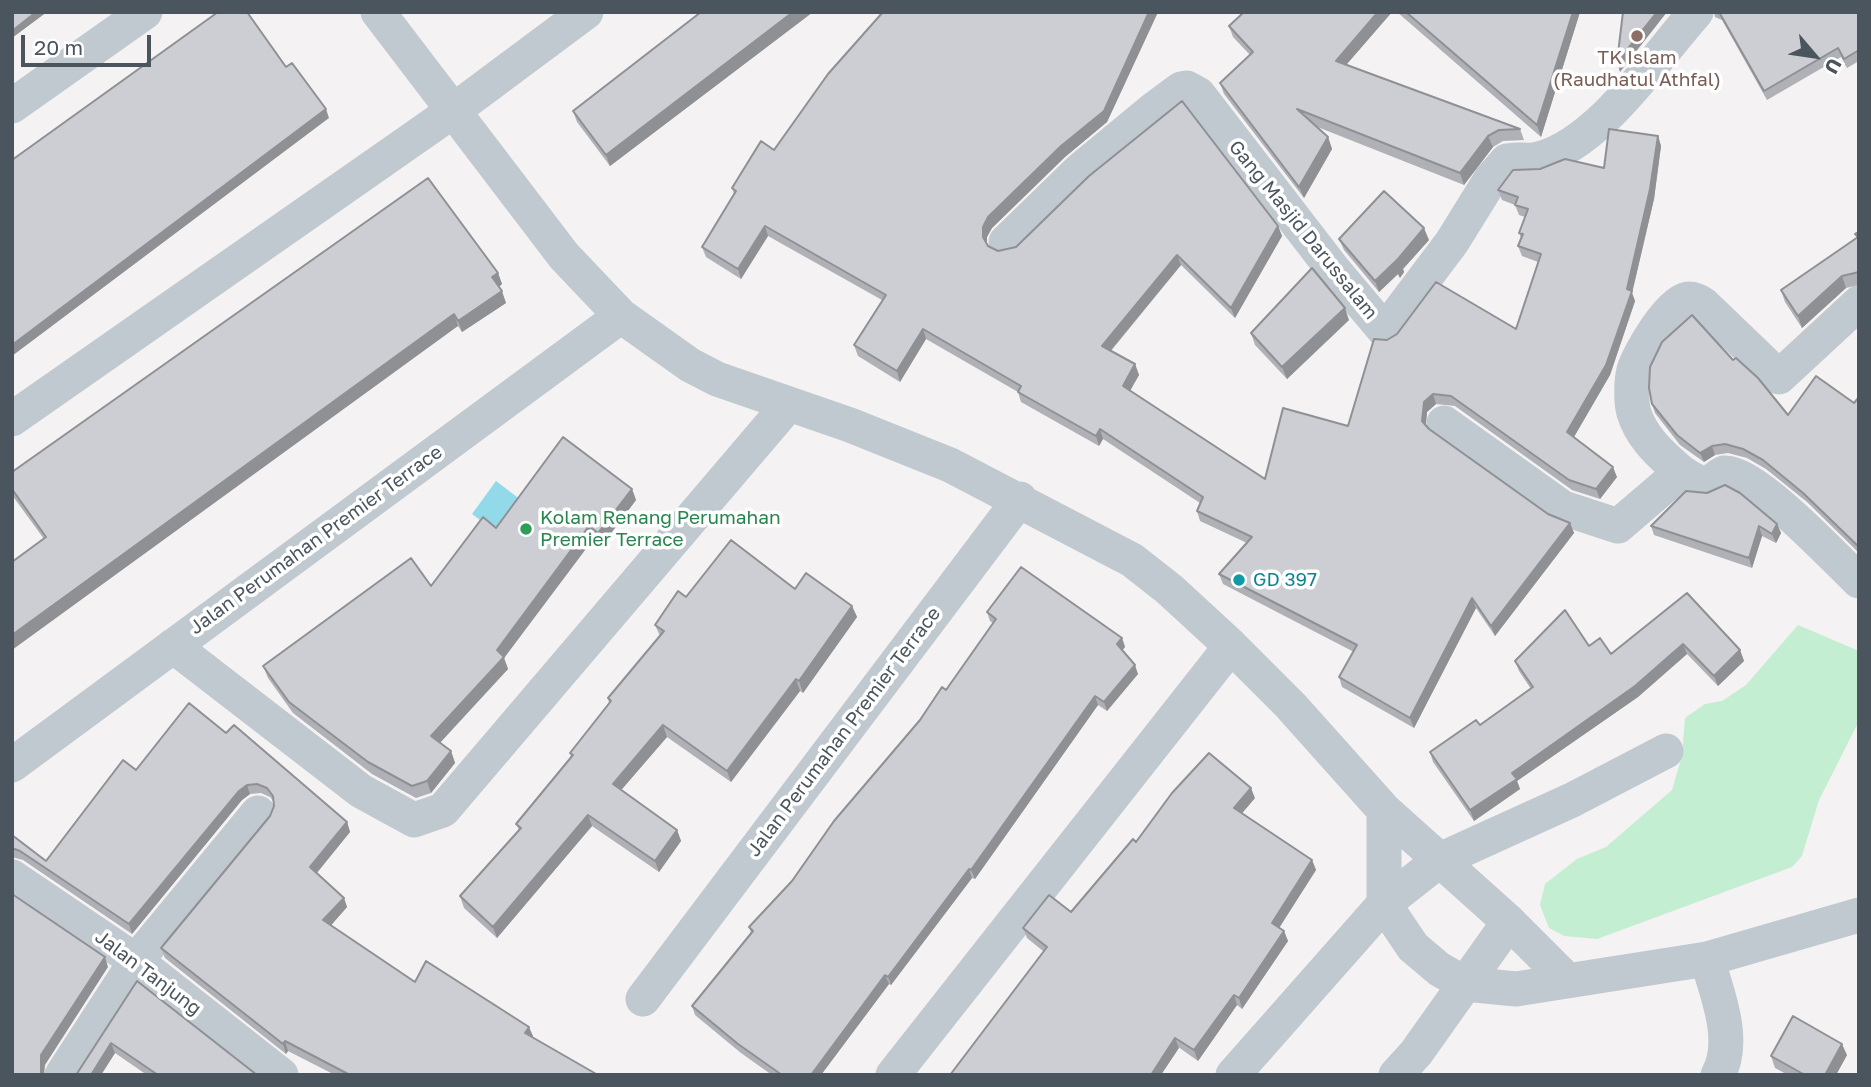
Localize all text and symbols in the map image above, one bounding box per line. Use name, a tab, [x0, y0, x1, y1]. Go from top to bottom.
scale bar	[24, 21, 154, 65]
north arrow	[1780, 21, 1850, 91]
marker: TK Islam (Raudhatul Athfal)	[1629, 28, 1645, 44]
text: 20 m	[34, 34, 83, 60]
place label: TK Islam (Raudhatul Athfal)	[1553, 47, 1721, 91]
text: U	[1820, 55, 1847, 78]
street label: Gang Masjid Darussalam	[1224, 136, 1382, 324]
street label: Jalan Perumahan Premier Terrace	[185, 441, 447, 639]
place label: Kolam Renang Perumahan Premier Terrace	[540, 507, 781, 551]
marker: Kolam Renang Perumahan Premier Terrace	[518, 521, 534, 537]
place label: GD 397	[1253, 569, 1317, 591]
marker: GD 397	[1231, 572, 1247, 588]
street label: Jalan Perumahan Premier Terrace	[743, 603, 945, 861]
street label: Jalan Tanjung	[90, 926, 206, 1020]

